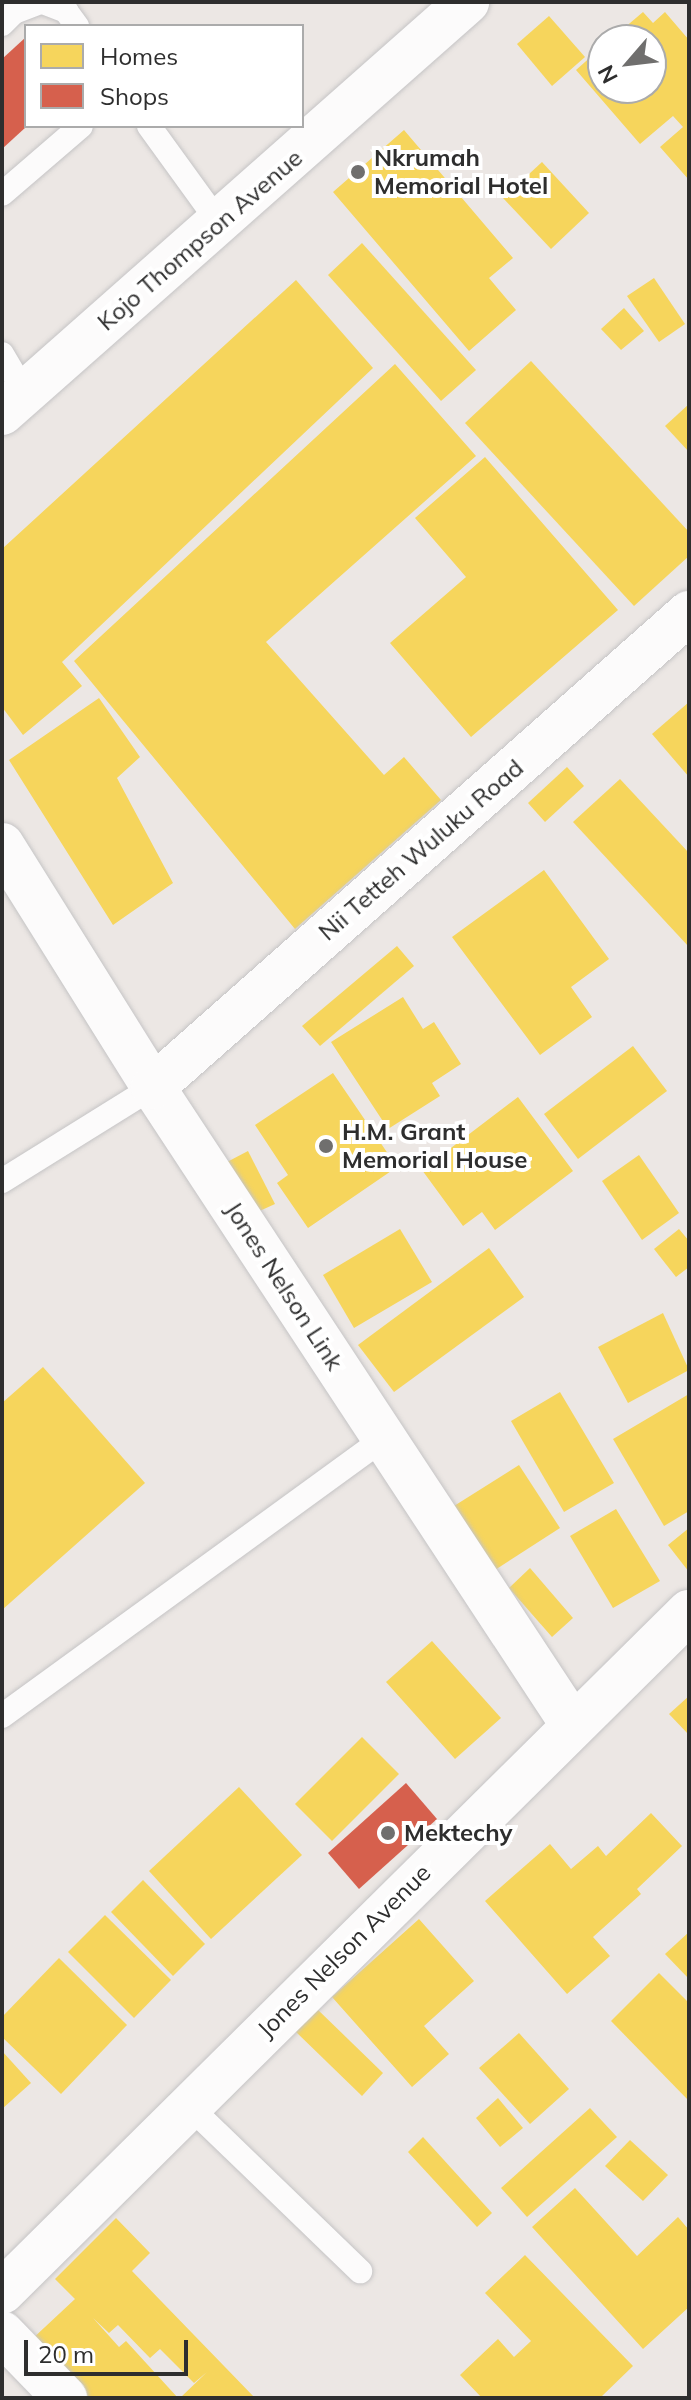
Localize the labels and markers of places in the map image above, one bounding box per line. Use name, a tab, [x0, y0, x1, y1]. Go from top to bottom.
place label: Nkrumah Memorial Hotel	[374, 144, 548, 200]
marker: Nkrumah Memorial Hotel	[349, 163, 367, 181]
place label: H.M. Grant Memorial House	[342, 1118, 527, 1174]
marker: H.M. Grant Memorial House	[317, 1137, 335, 1155]
place label: Mektechy	[404, 1819, 513, 1847]
marker: Mektechy	[379, 1824, 397, 1842]

